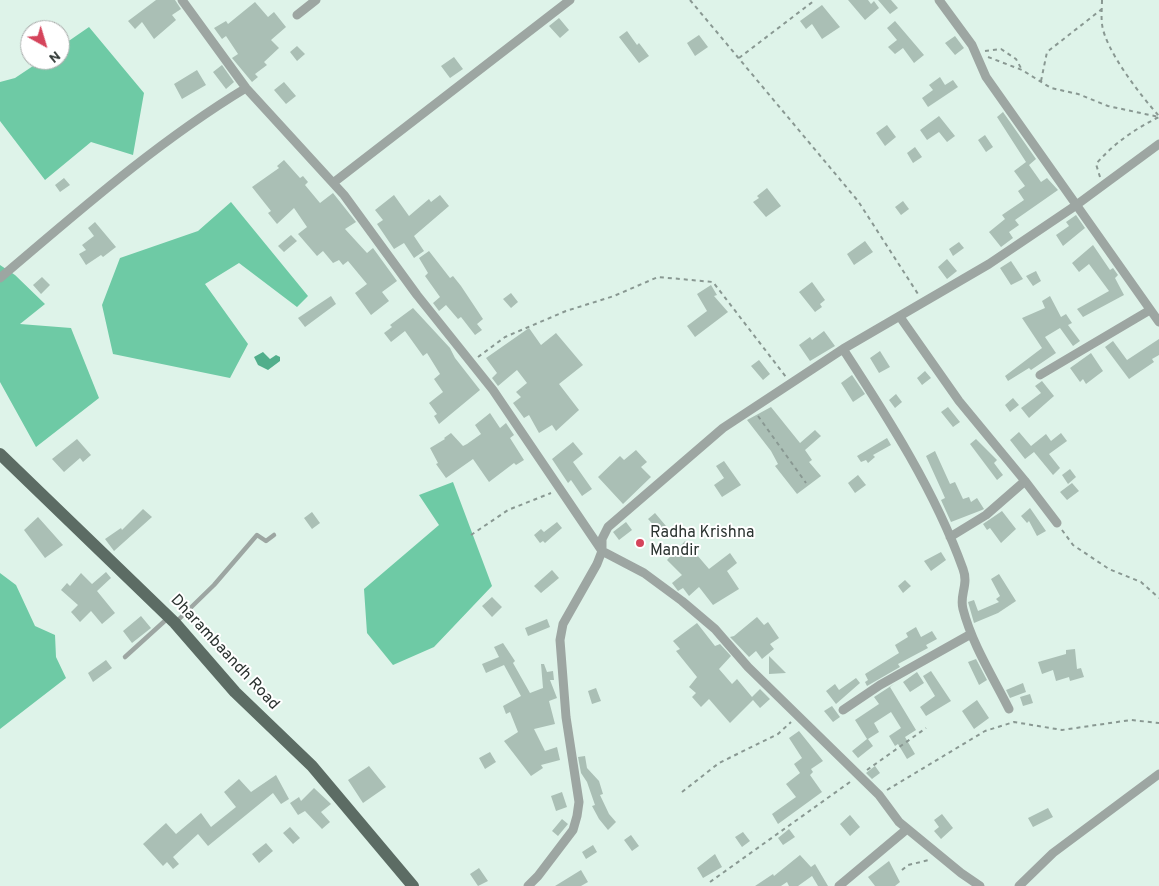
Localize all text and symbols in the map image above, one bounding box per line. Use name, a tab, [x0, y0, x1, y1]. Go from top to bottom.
north arrow	[20, 20, 70, 70]
text: N	[45, 46, 63, 66]
place label: Radha Krishna Mandir	[650, 524, 754, 562]
marker: Radha Krishna Mandir	[634, 537, 646, 549]
street label: Dharambaandh Road	[165, 591, 283, 715]

